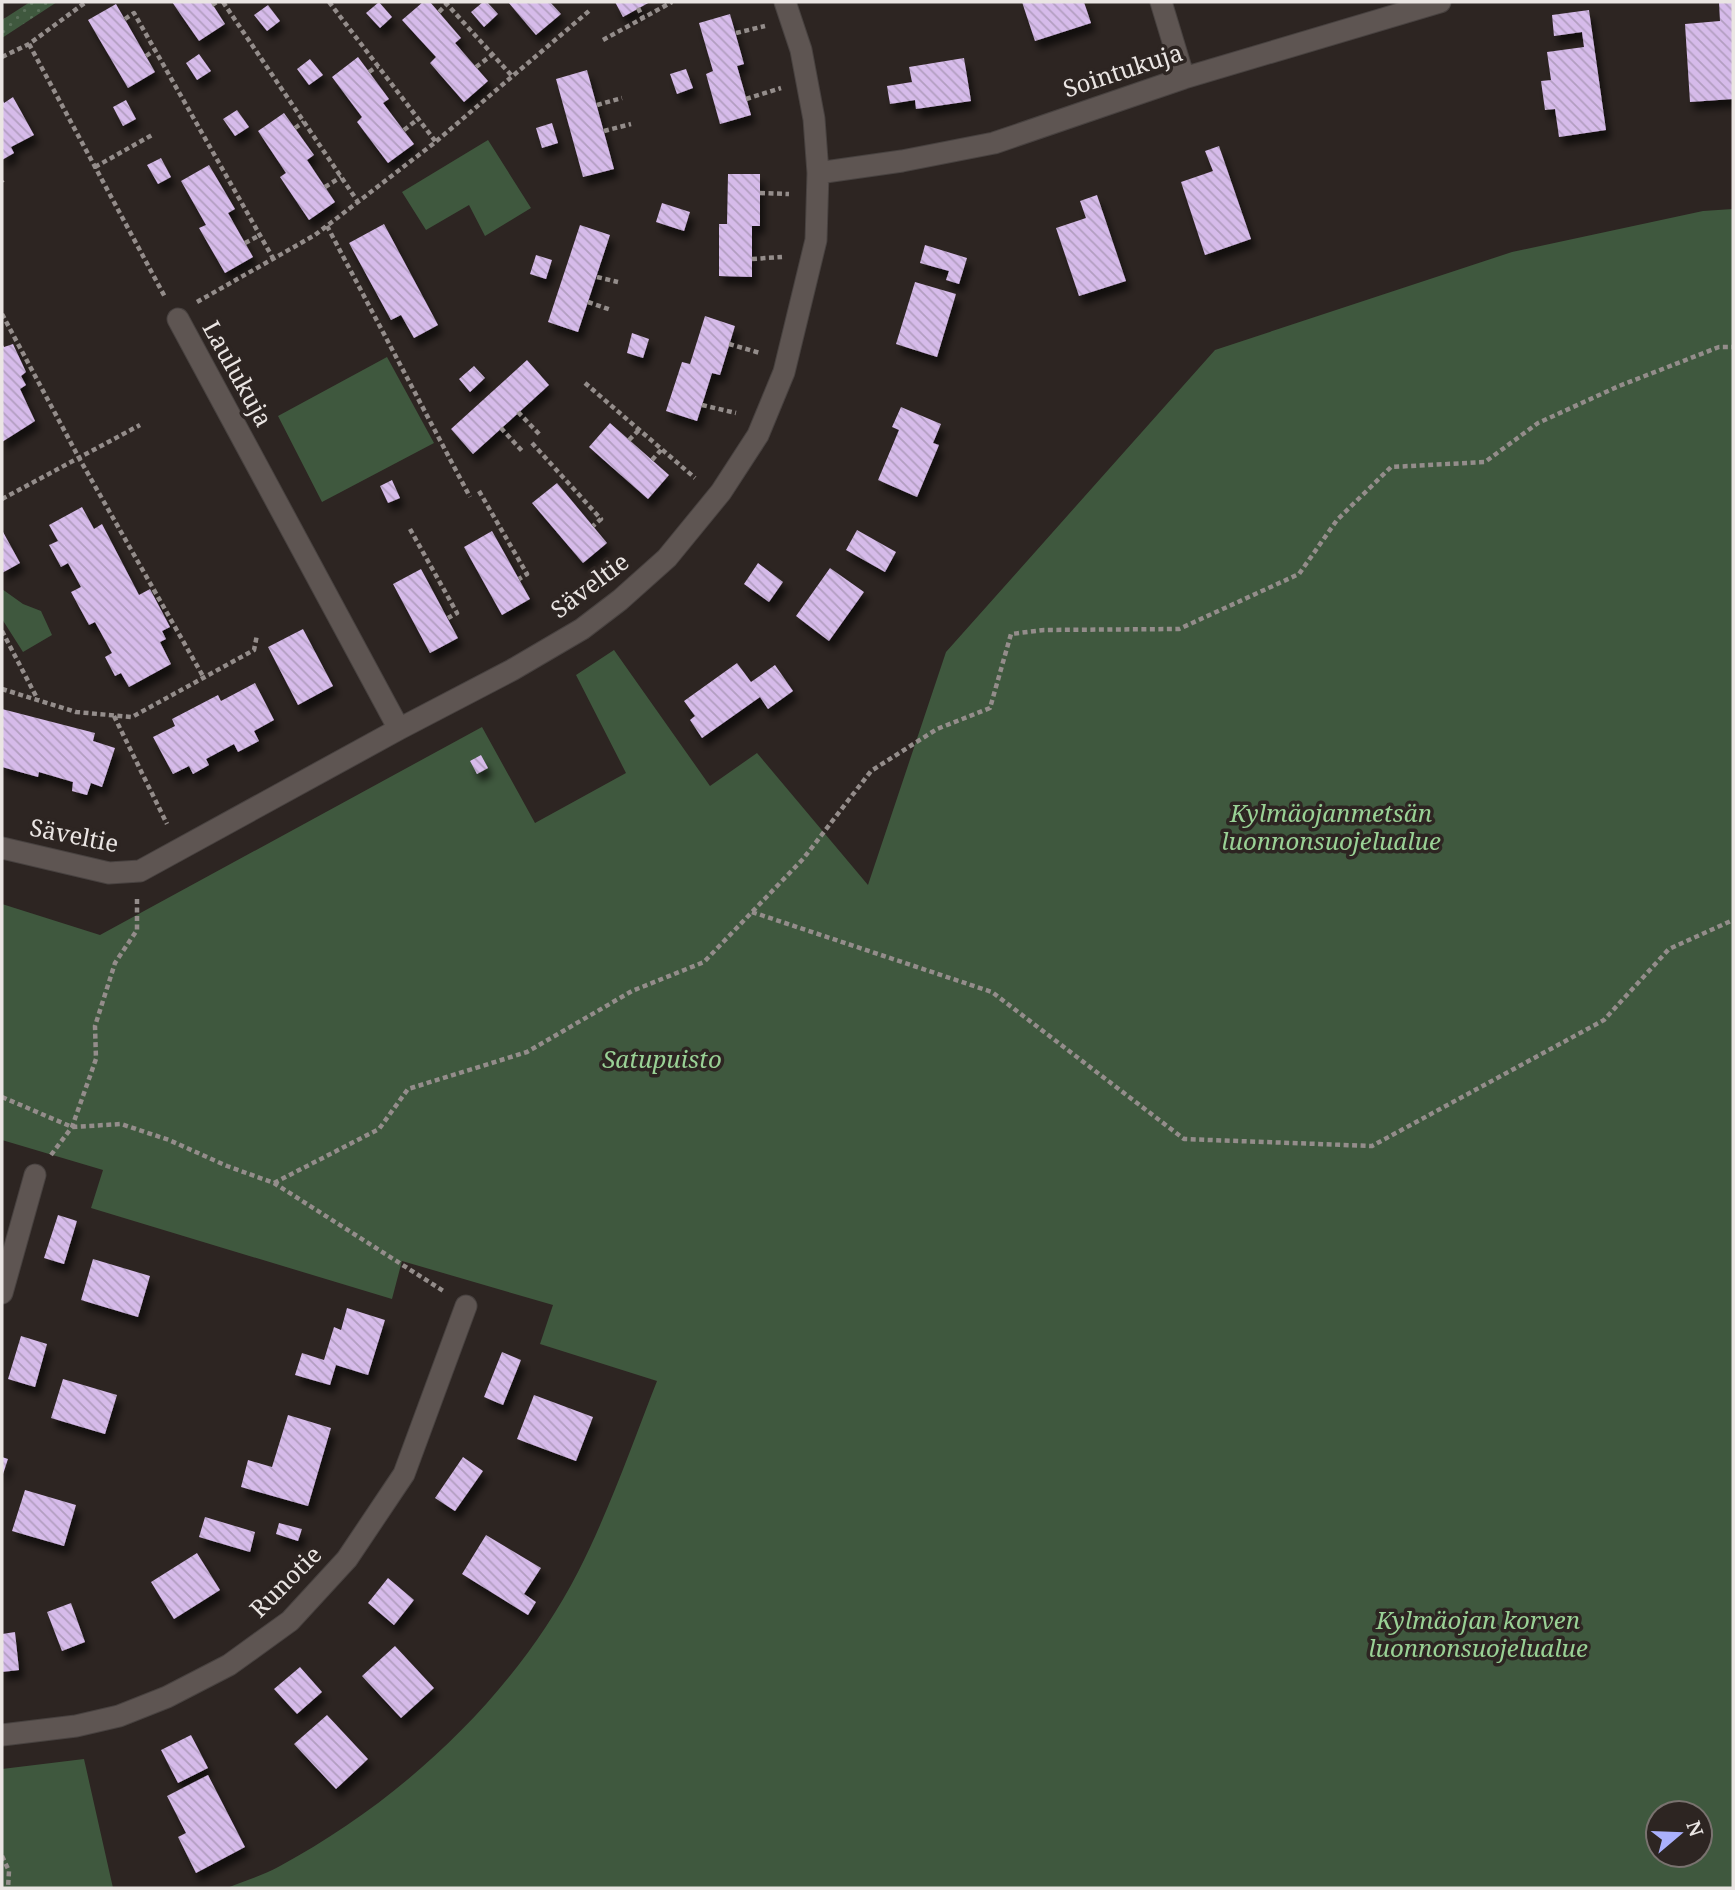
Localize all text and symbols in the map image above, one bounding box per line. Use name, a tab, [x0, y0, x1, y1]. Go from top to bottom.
street label: Sointukuja	[1059, 35, 1186, 104]
street label: Laulukuja	[196, 314, 281, 432]
street label: Säveltie	[543, 545, 635, 625]
park label: Kylmäojanmetsän luonnonsuojelualue	[1221, 796, 1441, 857]
street label: Säveltie	[27, 810, 121, 859]
park label: Satupuisto	[602, 1042, 722, 1075]
street label: Runotie	[242, 1538, 328, 1624]
park label: Kylmäojan korven luonnonsuojelualue	[1368, 1603, 1588, 1664]
north arrow	[1644, 1799, 1714, 1869]
text: N	[1680, 1817, 1710, 1840]

